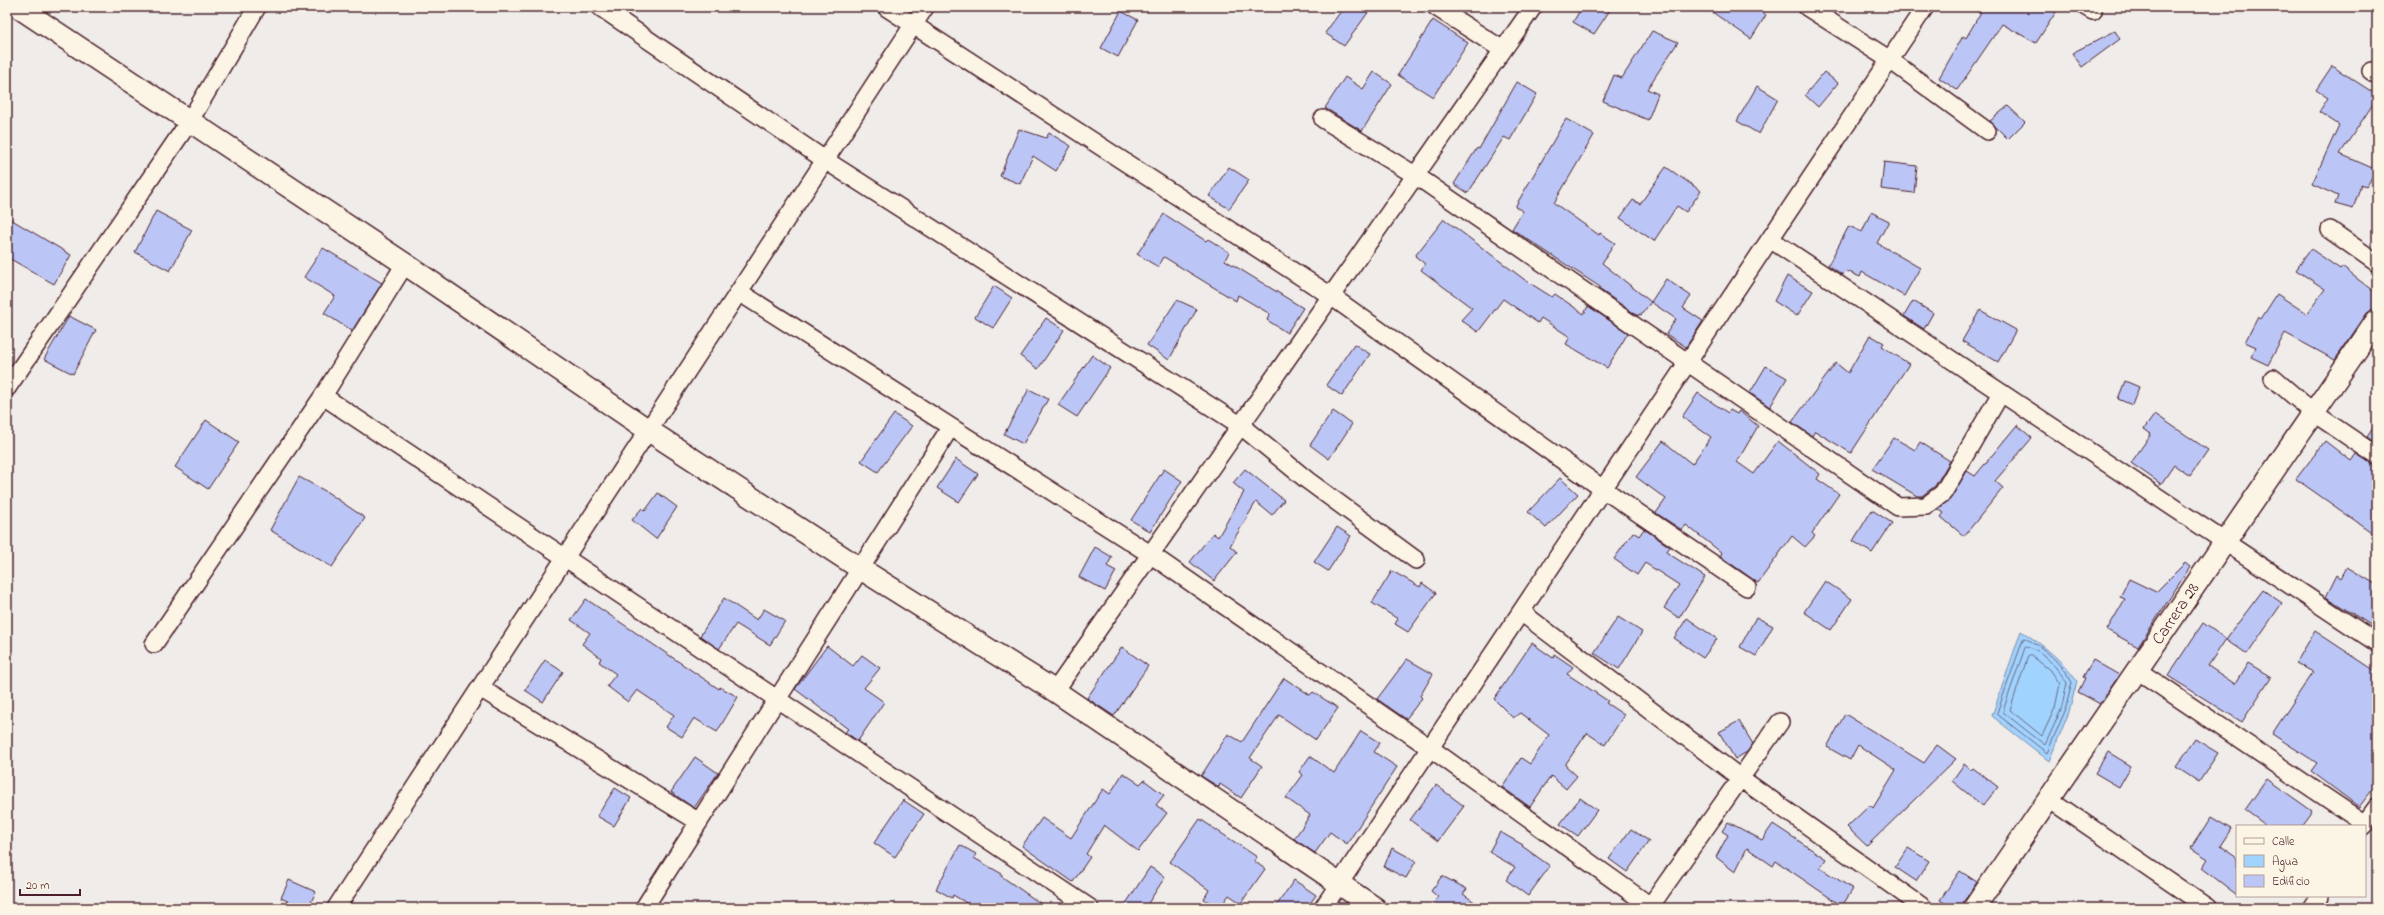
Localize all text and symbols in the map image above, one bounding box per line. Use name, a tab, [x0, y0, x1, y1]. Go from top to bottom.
street label: Carrera 28	[2146, 578, 2206, 650]
legend	[2236, 825, 2366, 897]
text: Calle	[2272, 833, 2295, 851]
text: Agua	[2272, 853, 2298, 872]
scale bar	[20, 871, 80, 897]
text: Edificio	[2272, 873, 2310, 891]
text: 20 m	[26, 877, 49, 895]

